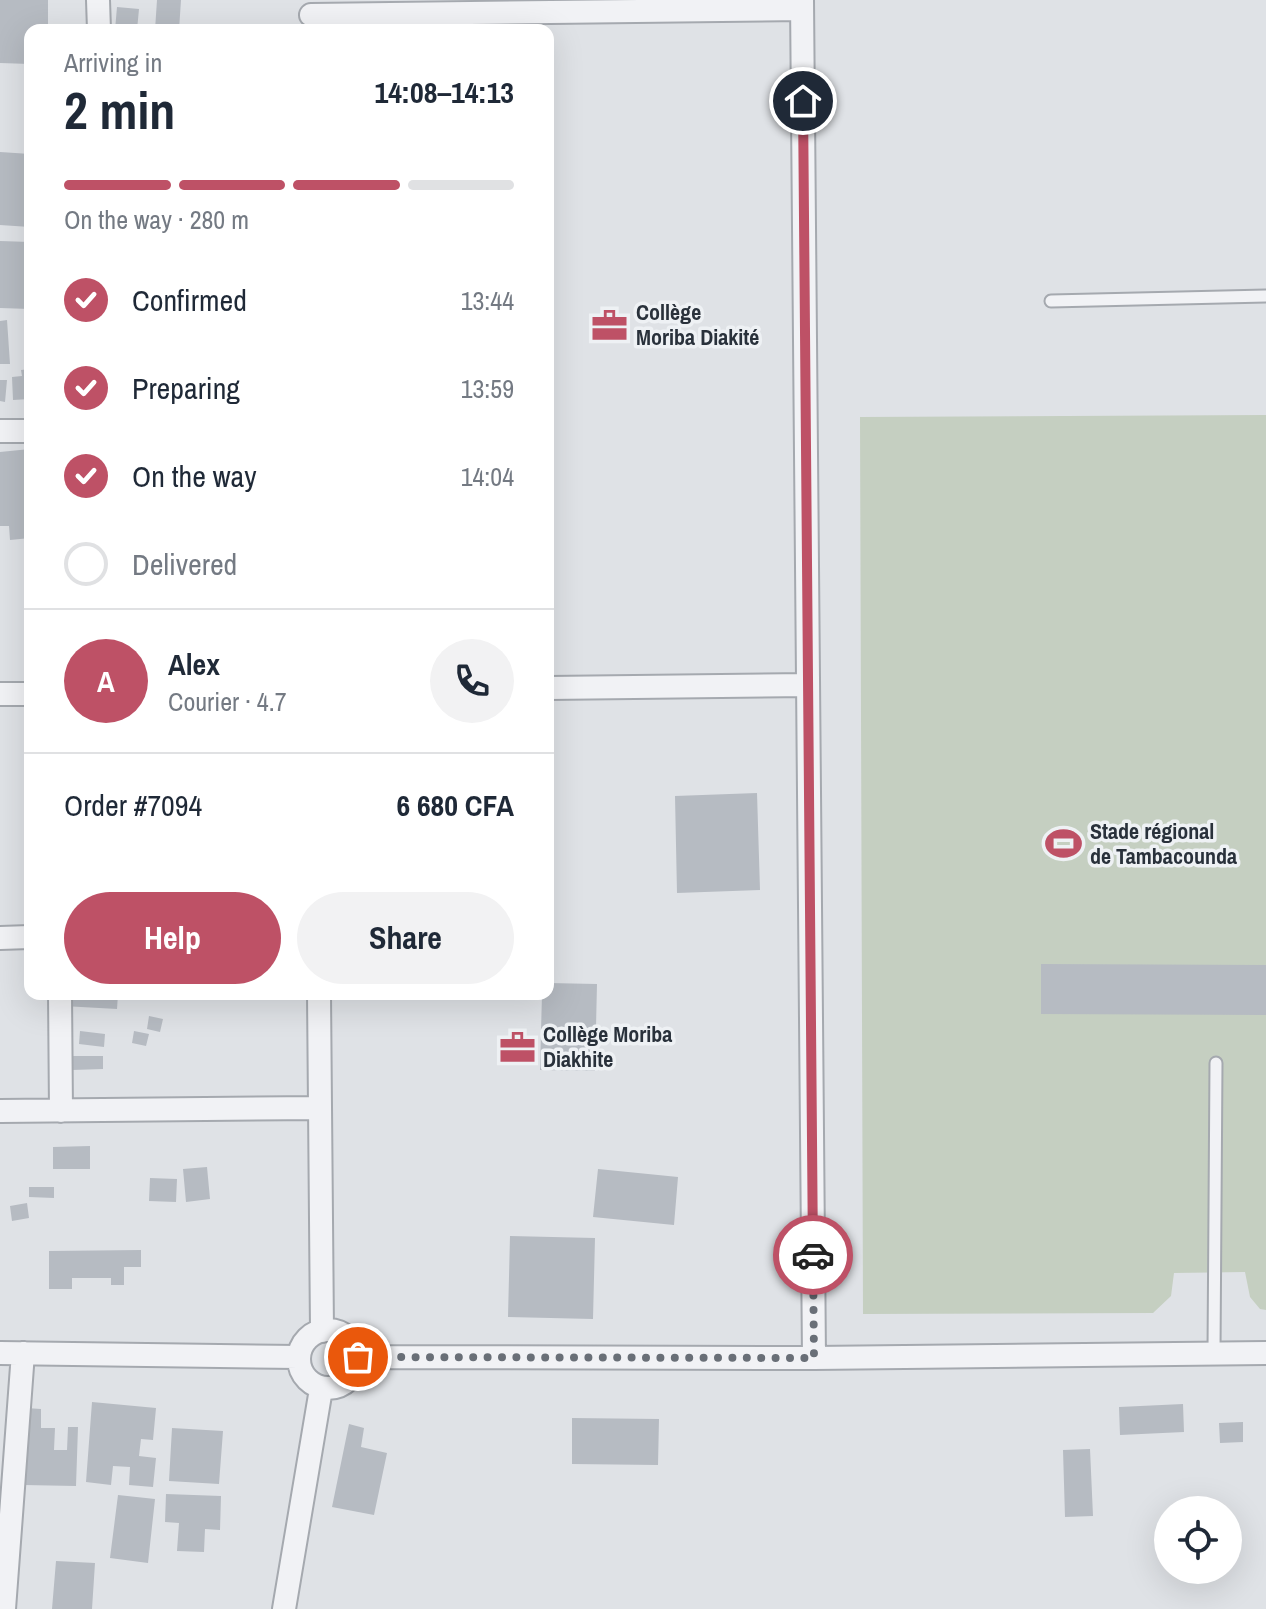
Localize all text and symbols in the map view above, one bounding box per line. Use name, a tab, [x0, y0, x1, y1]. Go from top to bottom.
text: Arriving in	[64, 45, 162, 80]
pin	[769, 67, 837, 135]
text: 14:08–14:13	[375, 72, 514, 112]
text: 2 min	[64, 75, 175, 145]
icon: home	[781, 79, 825, 123]
text: On the way · 280 m	[64, 202, 249, 237]
icon: check	[64, 278, 108, 322]
text: Confirmed	[132, 280, 247, 320]
text: 13:44	[461, 283, 514, 318]
place label: Collège Moriba Diakité	[636, 297, 759, 352]
office icon: Collège Moriba Diakité	[591, 306, 629, 344]
icon: check	[64, 366, 108, 410]
text: Preparing	[132, 368, 240, 408]
text: 13:59	[461, 371, 514, 406]
icon: check	[64, 454, 108, 498]
text: On the way	[132, 456, 256, 496]
text: 14:04	[461, 459, 514, 494]
text: Delivered	[132, 544, 237, 584]
button: phone	[430, 639, 514, 723]
text: Alex	[168, 644, 220, 684]
text: A	[97, 661, 115, 701]
text: Courier · 4.7	[168, 684, 287, 719]
text: Order #7094	[64, 785, 202, 825]
text: 6 680 CFA	[396, 785, 514, 825]
place label: Stade régional de Tambacounda	[1090, 816, 1237, 871]
sports icon: Stade régional de Tambacounda	[1045, 825, 1083, 863]
button: Help	[64, 892, 281, 984]
button: Share	[297, 892, 514, 984]
place label: Collège Moriba Diakhite	[543, 1019, 672, 1074]
office icon: Collège Moriba Diakhite	[498, 1028, 536, 1066]
courier	[773, 1215, 853, 1295]
icon: car	[791, 1233, 835, 1277]
pin	[324, 1323, 392, 1391]
icon: bag	[336, 1335, 380, 1379]
map controls	[1154, 1496, 1242, 1584]
button: locate	[1154, 1496, 1242, 1584]

